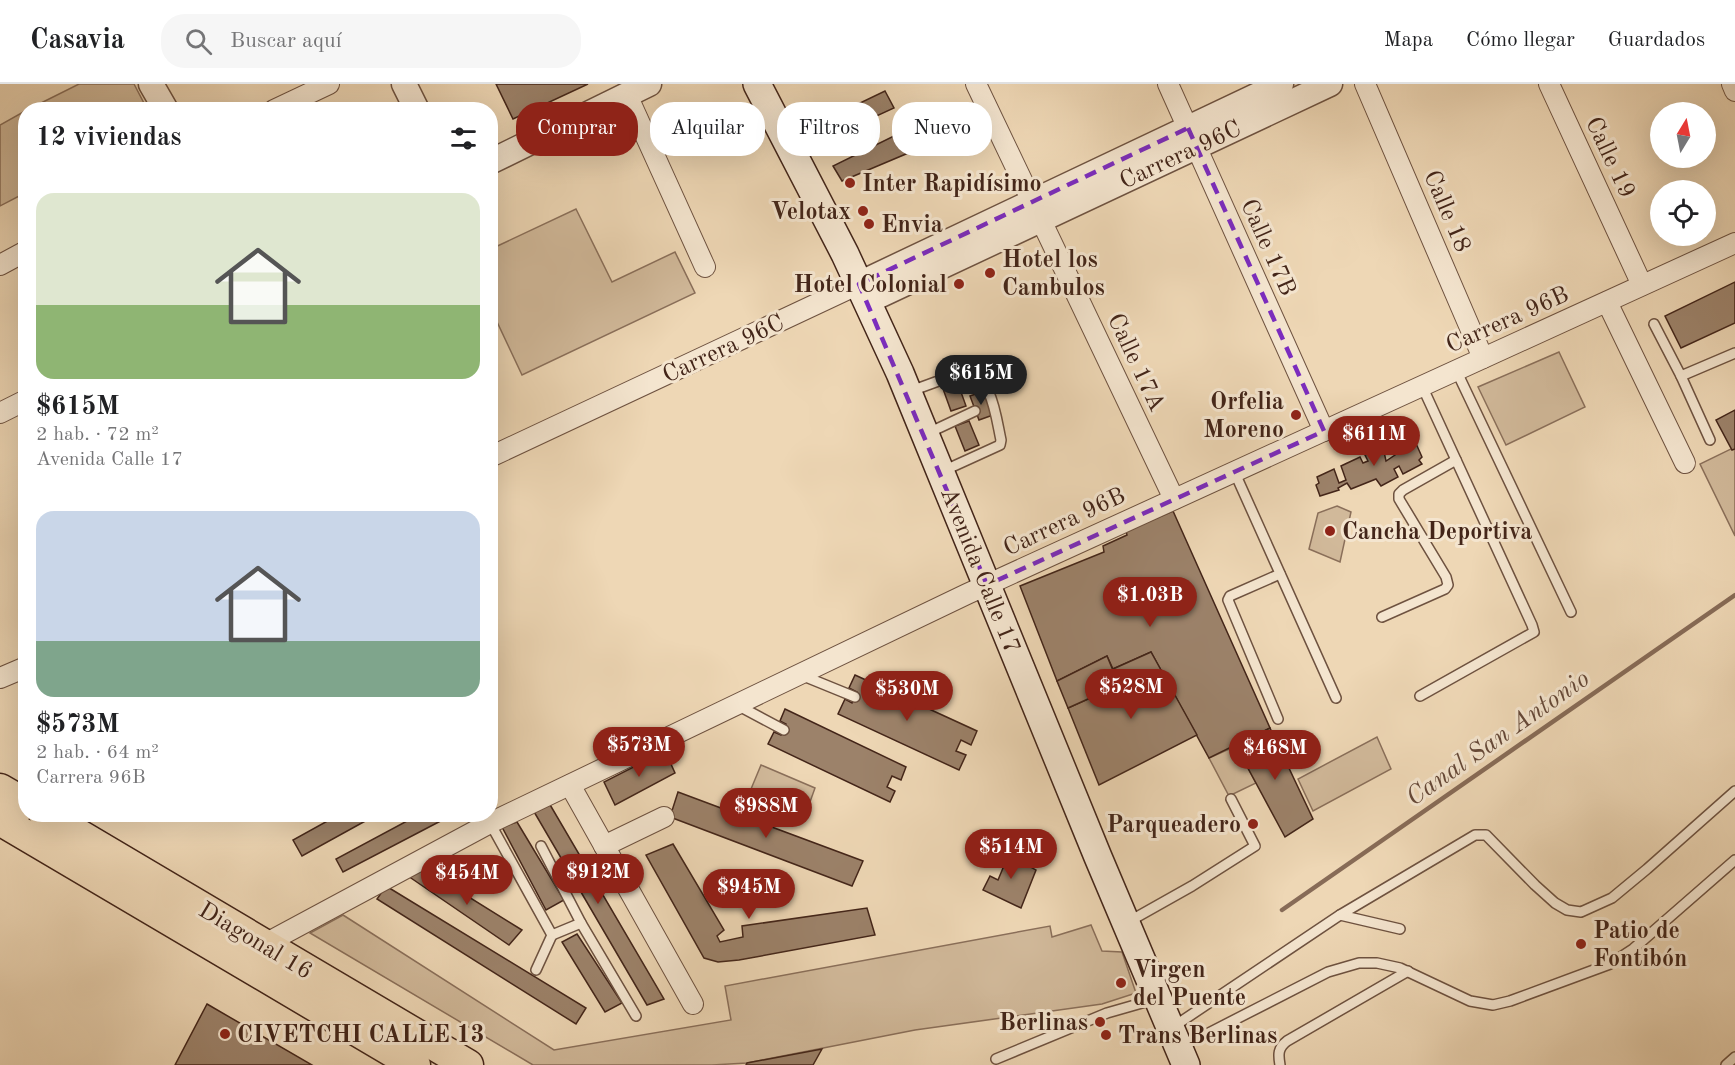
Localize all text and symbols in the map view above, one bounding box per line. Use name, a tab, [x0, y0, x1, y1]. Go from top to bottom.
search box	[161, 14, 581, 68]
icon: search	[182, 25, 215, 58]
text: Casavia	[30, 27, 125, 55]
text: Buscar aquí	[230, 30, 342, 52]
text: Mapa	[1384, 30, 1433, 51]
text: Cómo llegar	[1466, 30, 1575, 51]
text: Guardados	[1608, 30, 1705, 51]
chip: Comprar	[516, 102, 638, 156]
chip: Alquilar	[650, 102, 765, 156]
chip: Filtros	[777, 102, 880, 156]
chip: Nuevo	[892, 102, 992, 156]
north arrow	[1650, 102, 1716, 168]
map controls	[1650, 102, 1716, 246]
street label: Calle 19	[1580, 114, 1638, 202]
street label: Carrera 96C	[1116, 117, 1245, 194]
icon: filters	[447, 122, 480, 155]
text: 12 viviendas	[36, 125, 182, 151]
street label: Calle 18	[1418, 167, 1474, 256]
place label: Inter Rapidísimo	[862, 173, 1042, 197]
marker: Inter Rapidísimo	[843, 176, 857, 190]
button: locate	[1650, 180, 1716, 246]
street label: Calle 17B	[1235, 196, 1299, 300]
place label: Velotax	[771, 201, 851, 225]
marker: Velotax	[856, 204, 870, 218]
place label: Envia	[881, 214, 943, 238]
marker: Envia	[862, 217, 876, 231]
icon: home	[204, 232, 312, 340]
place label: Hotel los Cambulos	[1002, 249, 1105, 301]
marker: Hotel los Cambulos	[983, 266, 997, 280]
place label: Hotel Colonial	[793, 274, 947, 298]
marker: Hotel Colonial	[952, 277, 966, 291]
street label: Carrera 96B	[1443, 283, 1573, 359]
street label: Calle 17A	[1102, 310, 1168, 415]
street label: Carrera 96C	[659, 311, 788, 388]
pin: $615M	[939, 355, 1023, 406]
text: $615M	[949, 364, 1013, 384]
place label: Orfelia Moreno	[1203, 391, 1284, 443]
text: $615M	[36, 394, 119, 420]
marker: Orfelia Moreno	[1289, 408, 1303, 422]
pin: $611M	[1332, 416, 1416, 467]
text: 2 hab. · 72 m²	[36, 425, 159, 445]
text: $611M	[1342, 425, 1406, 445]
text: Avenida Calle 17	[36, 450, 183, 470]
street label: Avenida Calle 17	[935, 484, 1023, 657]
street label: Carrera 96B	[1000, 484, 1129, 561]
place label: Cancha Deportiva	[1342, 521, 1532, 545]
marker: Cancha Deportiva	[1323, 524, 1337, 538]
icon: home	[204, 550, 312, 658]
pin: $1.03B	[1101, 577, 1199, 628]
text: $1.03B	[1117, 586, 1183, 606]
water label: Canal San Antonio	[1402, 666, 1594, 811]
pin: $528M	[1089, 669, 1173, 720]
pin: $530M	[865, 671, 949, 722]
text: $528M	[1099, 678, 1163, 698]
text: $530M	[875, 680, 939, 700]
text: $573M	[36, 712, 119, 738]
pin: $573M	[597, 727, 681, 778]
pin: $468M	[1233, 730, 1317, 781]
text: $573M	[607, 736, 671, 756]
text: $468M	[1243, 739, 1307, 759]
text: 2 hab. · 64 m²	[36, 743, 159, 763]
text: Carrera 96B	[36, 768, 146, 788]
pin: $988M	[724, 788, 808, 839]
text: $988M	[734, 797, 798, 817]
place label: Parqueadero	[1107, 814, 1241, 838]
marker: Parqueadero	[1246, 817, 1260, 831]
pin: $514M	[969, 829, 1053, 880]
text: $514M	[979, 838, 1043, 858]
pin: $912M	[556, 854, 640, 905]
pin: $454M	[425, 855, 509, 906]
text: $912M	[566, 863, 630, 883]
text: $454M	[435, 864, 499, 884]
pin: $945M	[707, 869, 791, 920]
text: $945M	[717, 878, 781, 898]
street label: Diagonal 16	[194, 899, 316, 985]
place label: Patio de Fontibón	[1593, 920, 1687, 972]
marker: Patio de Fontibón	[1574, 937, 1588, 951]
place label: Virgen del Puente	[1133, 959, 1246, 1011]
marker: Virgen del Puente	[1114, 976, 1128, 990]
place label: Berlinas	[999, 1012, 1088, 1036]
marker: Berlinas	[1093, 1015, 1107, 1029]
place label: CIVETCHI CALLE 13	[237, 1024, 484, 1048]
place label: Trans Berlinas	[1118, 1025, 1277, 1049]
marker: CIVETCHI CALLE 13	[218, 1027, 232, 1041]
marker: Trans Berlinas	[1099, 1028, 1113, 1042]

